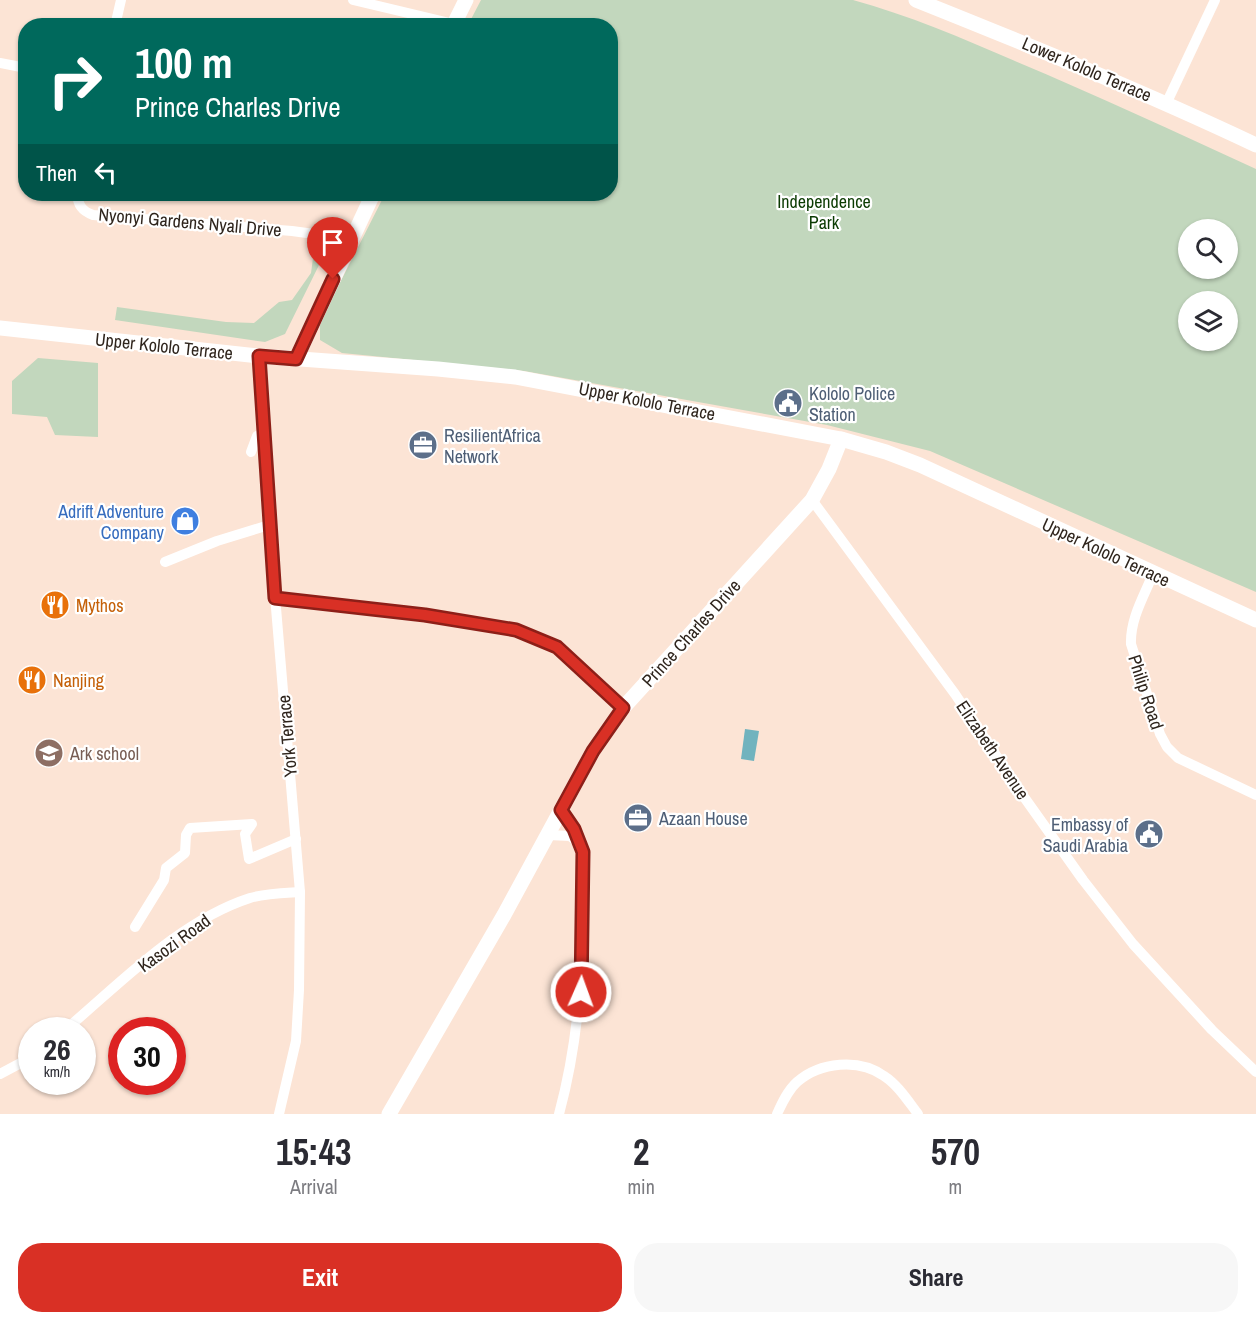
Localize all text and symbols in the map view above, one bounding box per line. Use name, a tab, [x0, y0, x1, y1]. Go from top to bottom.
street label: Lower Kololo Terrace	[1018, 30, 1156, 108]
text: 100 m	[135, 35, 233, 91]
icon: right	[36, 42, 114, 120]
text: Prince Charles Drive	[135, 89, 340, 125]
icon: left	[89, 156, 122, 189]
text: Then	[36, 158, 77, 188]
park label: Independence Park	[777, 189, 871, 235]
street label: Nyonyi Gardens Nyali Drive	[97, 202, 283, 242]
pin	[307, 217, 358, 279]
map controls	[1178, 219, 1238, 351]
button: search	[1178, 219, 1238, 279]
icon: arrive	[316, 226, 349, 259]
button: layers	[1178, 291, 1238, 351]
street label: Upper Kololo Terrace	[94, 326, 234, 366]
street label: Upper Kololo Terrace	[577, 376, 717, 426]
place label: Kololo Police Station	[809, 381, 895, 427]
public building icon: Kololo Police Station	[772, 387, 804, 419]
place label: ResilientAfrica Network	[444, 423, 541, 469]
office icon: ResilientAfrica Network	[407, 429, 439, 461]
place label: Adrift Adventure Company	[57, 499, 165, 545]
shop icon: Adrift Adventure Company	[169, 505, 201, 537]
street label: Upper Kololo Terrace	[1038, 511, 1174, 593]
street label: Prince Charles Drive	[636, 574, 746, 692]
restaurant icon: Mythos	[39, 589, 71, 621]
place label: Mythos	[76, 593, 124, 618]
street label: Philip Road	[1122, 651, 1170, 733]
restaurant icon: Nanjing	[16, 664, 48, 696]
place label: Nanjing	[53, 668, 105, 693]
street label: York Terrace	[271, 694, 303, 778]
street label: Elizabeth Avenue	[951, 695, 1035, 805]
school or university icon: Ark school	[33, 737, 65, 769]
place label: Ark school	[69, 741, 139, 766]
office icon: Azaan House	[622, 802, 654, 834]
place label: Azaan House	[658, 806, 748, 831]
place label: Embassy of Saudi Arabia	[1043, 812, 1129, 858]
public building icon: Embassy of Saudi Arabia	[1133, 818, 1165, 850]
street label: Kasozi Road	[132, 908, 216, 978]
position arrow	[549, 960, 613, 1024]
speed limit sign: 30	[108, 1017, 186, 1095]
text: 26	[43, 1029, 71, 1069]
text: km/h	[44, 1061, 70, 1082]
text: 15:43	[276, 1128, 351, 1176]
text: 2	[633, 1128, 649, 1176]
text: 570	[931, 1128, 980, 1176]
text: Arrival	[290, 1173, 337, 1200]
text: min	[627, 1173, 655, 1200]
text: m	[949, 1173, 962, 1200]
button: Exit	[18, 1243, 622, 1312]
button: Share	[634, 1243, 1238, 1312]

